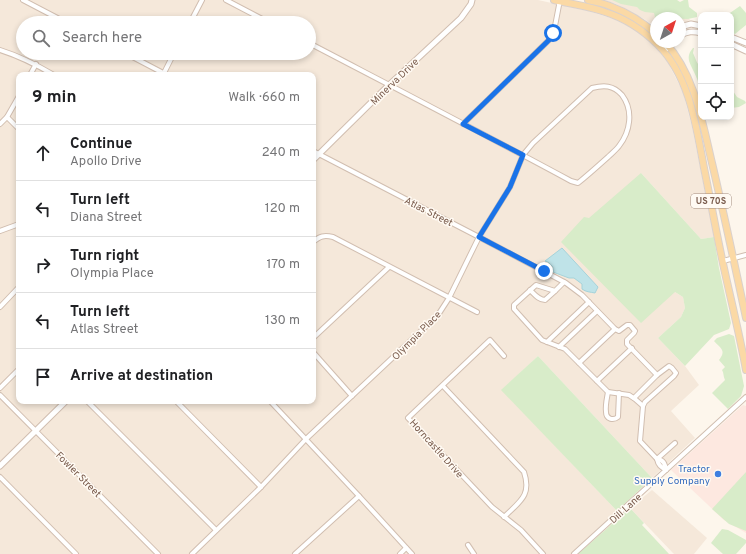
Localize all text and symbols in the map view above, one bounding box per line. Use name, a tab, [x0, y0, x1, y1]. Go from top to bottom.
north arrow	[650, 12, 686, 48]
map controls	[698, 12, 734, 120]
button: +	[698, 12, 734, 48]
search box	[16, 16, 316, 60]
route start	[544, 24, 562, 42]
icon: search	[30, 27, 52, 49]
text: Search here	[62, 29, 142, 48]
button: −	[698, 48, 734, 84]
street label: Minerva Drive	[368, 56, 422, 108]
button: locate	[698, 84, 734, 120]
text: 9 min	[32, 87, 76, 109]
text: Walk · 660 m	[228, 90, 300, 106]
text: Continue	[70, 135, 132, 154]
icon: ahead	[32, 142, 54, 164]
text: 240 m	[262, 145, 300, 161]
text: Apollo Drive	[70, 154, 142, 170]
text: Turn left	[70, 191, 130, 210]
road number: US 70S	[691, 194, 731, 208]
street label: Atlas Street	[402, 195, 455, 230]
icon: left	[32, 198, 54, 220]
text: 120 m	[265, 201, 300, 217]
text: Diana Street	[70, 210, 142, 226]
text: Turn right	[70, 247, 139, 266]
icon: right	[32, 254, 54, 276]
text: 170 m	[266, 257, 300, 273]
route end	[535, 262, 553, 280]
text: Olympia Place	[70, 266, 154, 282]
text: Turn left	[70, 303, 130, 322]
street label: Olympia Place	[390, 309, 444, 363]
icon: left	[32, 310, 54, 332]
text: 130 m	[265, 313, 300, 329]
text: Atlas Street	[70, 322, 139, 338]
icon: arrive	[32, 366, 54, 388]
text: Arrive at destination	[70, 367, 213, 386]
street label: Horncastle Drive	[406, 417, 466, 481]
street label: Fowler Street	[52, 449, 104, 501]
place label: Tractor Supply Company	[634, 463, 710, 488]
marker: Tractor Supply Company	[713, 469, 723, 479]
street label: Dill Lane	[607, 491, 645, 527]

